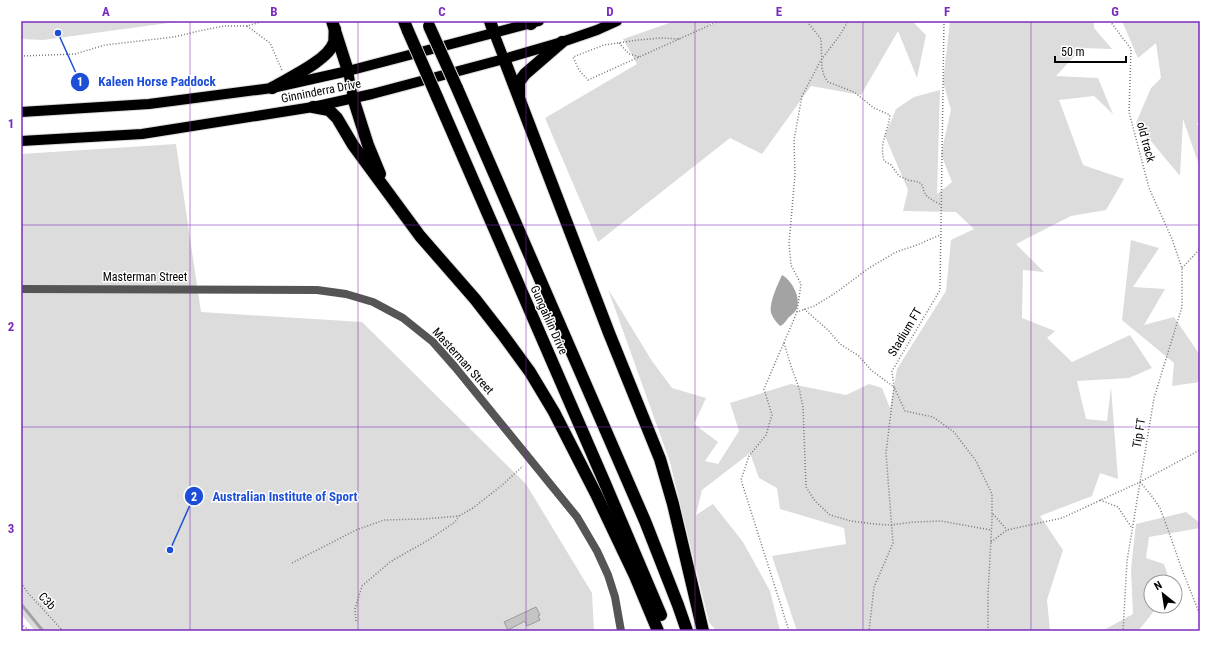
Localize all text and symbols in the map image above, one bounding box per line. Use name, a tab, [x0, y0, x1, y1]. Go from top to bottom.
text: A	[102, 4, 110, 19]
text: B	[270, 4, 278, 19]
text: C	[438, 4, 446, 19]
text: D	[606, 4, 614, 19]
text: E	[776, 4, 783, 19]
text: F	[944, 4, 950, 19]
text: G	[1111, 4, 1119, 19]
scale bar	[1055, 38, 1126, 64]
text: 50 m	[1061, 45, 1085, 59]
callout: Kaleen Horse Paddock	[70, 69, 223, 94]
text: Kaleen Horse Paddock	[98, 74, 216, 89]
text: 1	[77, 75, 83, 89]
street label: Ginninderra Drive	[280, 76, 363, 106]
text: 1	[8, 116, 14, 131]
street label: old track	[1134, 120, 1158, 164]
street label: Masterman Street	[103, 270, 188, 284]
street label: Gungahlin Drive	[528, 283, 571, 357]
street label: Stadium FT	[885, 305, 925, 359]
text: 2	[8, 319, 15, 334]
street label: Masterman Street	[429, 325, 497, 397]
street label: Tip FT	[1130, 417, 1148, 449]
callout: Australian Institute of Sport	[184, 484, 365, 509]
text: Australian Institute of Sport	[212, 489, 358, 504]
text: 2	[191, 490, 197, 504]
text: 3	[8, 521, 14, 536]
north arrow	[1143, 574, 1183, 614]
text: N	[1152, 578, 1165, 593]
street label: C3b	[36, 589, 59, 613]

